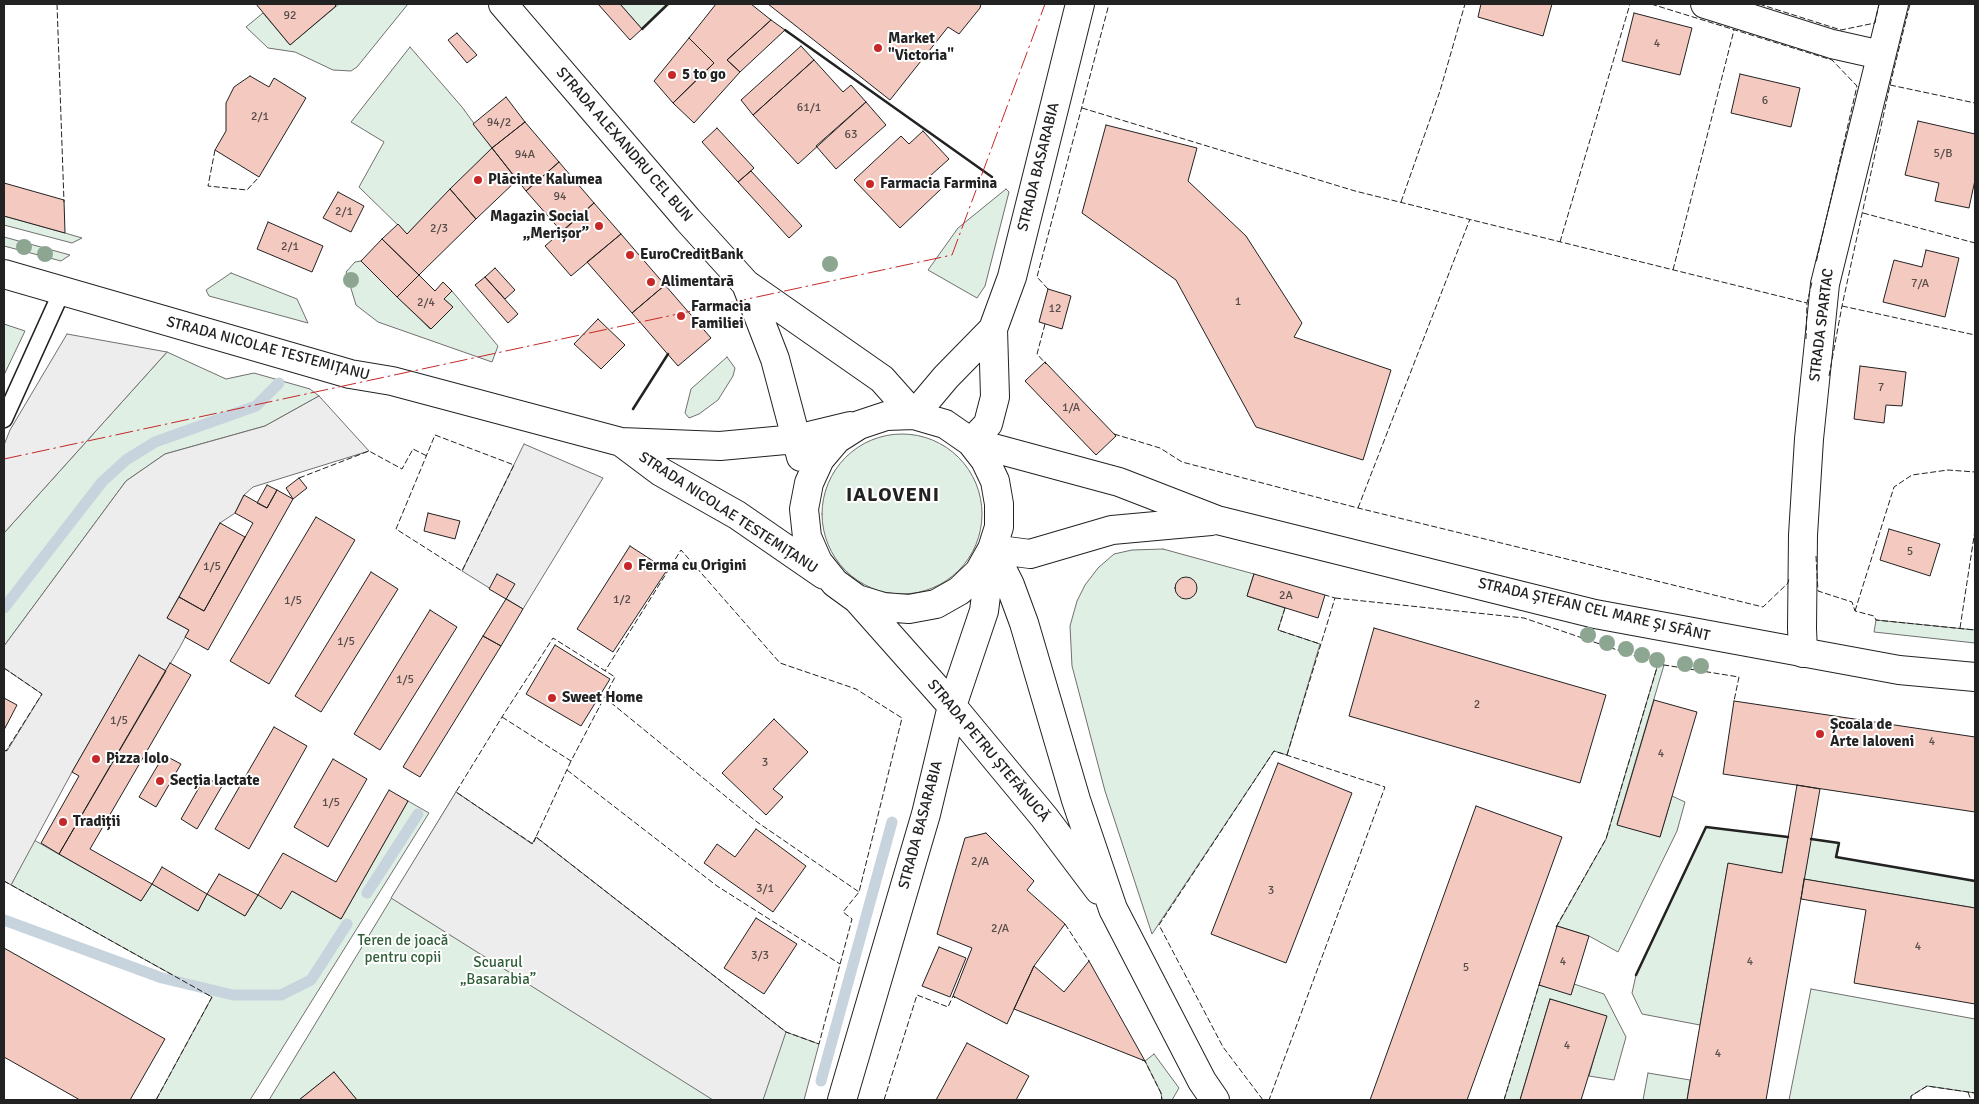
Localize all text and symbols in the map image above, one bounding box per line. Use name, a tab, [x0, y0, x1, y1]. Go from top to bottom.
house number: 92	[284, 9, 296, 23]
place label: Market "Victoria"	[888, 30, 954, 65]
house number: 4	[1654, 37, 1660, 51]
marker: Market "Victoria"	[872, 42, 884, 54]
street label: STRADA ALEXANDRU CEL BUN	[552, 64, 696, 226]
place label: 5 to go	[682, 66, 726, 84]
marker: 5 to go	[666, 69, 678, 81]
house number: 6	[1762, 94, 1768, 108]
house number: 61/1	[797, 101, 821, 115]
street label: STRADA BASARABIA	[1014, 101, 1064, 233]
house number: 2/1	[251, 110, 269, 124]
house number: 94/2	[487, 116, 511, 130]
house number: 63	[845, 128, 857, 142]
house number: 5/B	[1934, 147, 1952, 161]
house number: 94A	[515, 148, 535, 162]
place label: Plăcinte Kalumea	[488, 171, 602, 189]
marker: Plăcinte Kalumea	[472, 174, 484, 186]
place label: Farmacia Farmina	[880, 175, 997, 193]
marker: Farmacia Farmina	[864, 178, 876, 190]
house number: 94	[554, 190, 566, 204]
house number: 2/1	[335, 205, 353, 219]
place label: Magazin Social „Merișor”	[490, 208, 589, 243]
marker: Magazin Social „Merișor”	[593, 220, 605, 232]
house number: 2/3	[430, 222, 448, 236]
house number: 2/1	[281, 240, 299, 254]
place label: EuroCreditBank	[640, 246, 744, 264]
marker: EuroCreditBank	[624, 249, 636, 261]
street label: STRADA SPARTAC	[1806, 267, 1838, 383]
place label: Alimentară	[661, 273, 734, 291]
marker: Alimentară	[645, 276, 657, 288]
house number: 7/A	[1911, 277, 1929, 291]
house number: 1	[1235, 295, 1241, 309]
house number: 2/4	[417, 296, 435, 310]
place label: Farmacia Familiei	[691, 298, 751, 333]
house number: 12	[1049, 302, 1061, 316]
marker: Farmacia Familiei	[675, 310, 687, 322]
street label: STRADA NICOLAE TESTEMIȚANU	[164, 313, 372, 385]
house number: 7	[1878, 381, 1884, 395]
house number: 1/A	[1062, 401, 1080, 415]
street label: STRADA NICOLAE TESTEMIȚANU	[635, 448, 821, 578]
district label: IALOVENI	[845, 484, 941, 508]
house number: 5	[1907, 545, 1913, 559]
place label: Ferma cu Origini	[638, 557, 747, 575]
house number: 1/5	[203, 560, 221, 574]
marker: Ferma cu Origini	[622, 560, 634, 572]
street label: STRADA ȘTEFAN CEL MARE ȘI SFÂNT	[1476, 575, 1712, 645]
house number: 2A	[1279, 589, 1293, 603]
house number: 1/2	[613, 593, 631, 607]
house number: 1/5	[284, 594, 302, 608]
house number: 1/5	[337, 635, 355, 649]
house number: 1/5	[396, 673, 414, 687]
street label: STRADA PETRU ȘTEFĂNUCĂ	[923, 676, 1053, 826]
place label: Sweet Home	[562, 689, 643, 707]
marker: Sweet Home	[546, 692, 558, 704]
house number: 2	[1474, 698, 1480, 712]
house number: 1/5	[110, 714, 128, 728]
place label: Școala de Arte Ialoveni	[1830, 716, 1914, 751]
marker: Școala de Arte Ialoveni	[1814, 728, 1826, 740]
house number: 4	[1929, 735, 1935, 749]
house number: 4	[1658, 747, 1664, 761]
place label: Pizza Iolo	[106, 750, 169, 768]
marker: Pizza Iolo	[90, 753, 102, 765]
house number: 3	[762, 756, 768, 770]
street label: STRADA BASARABIA	[895, 759, 947, 891]
place label: Secția lactate	[170, 772, 260, 790]
marker: Secția lactate	[154, 775, 166, 787]
house number: 1/5	[322, 796, 340, 810]
place label: Tradiții	[73, 813, 120, 831]
marker: Tradiții	[57, 816, 69, 828]
house number: 2/A	[971, 855, 989, 869]
house number: 3/1	[756, 882, 774, 896]
house number: 3	[1268, 884, 1274, 898]
house number: 2/A	[991, 922, 1009, 936]
park label: Teren de joacă pentru copii	[358, 932, 448, 967]
house number: 4	[1915, 940, 1921, 954]
house number: 3/3	[751, 949, 769, 963]
park label: Scuarul „Basarabia”	[460, 954, 536, 989]
house number: 4	[1560, 955, 1566, 969]
house number: 4	[1747, 955, 1753, 969]
house number: 5	[1463, 961, 1469, 975]
house number: 4	[1564, 1039, 1570, 1053]
house number: 4	[1715, 1047, 1721, 1061]

